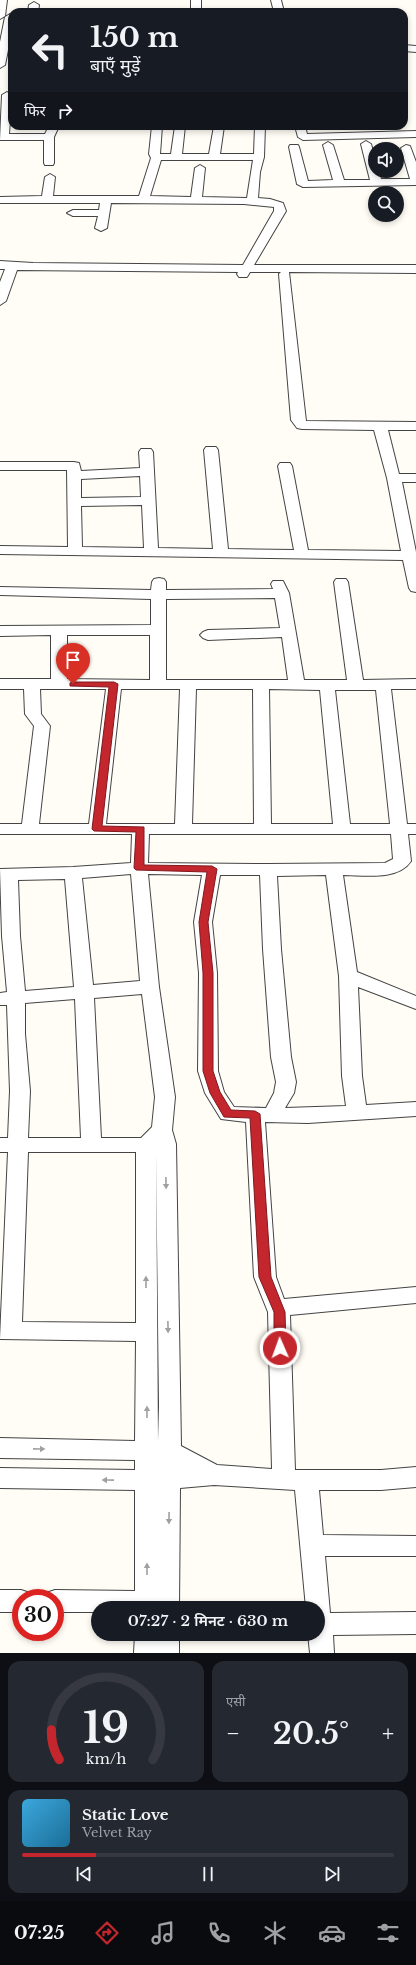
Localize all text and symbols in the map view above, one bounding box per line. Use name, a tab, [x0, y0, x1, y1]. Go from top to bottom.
text: 150 m	[90, 20, 178, 55]
icon: left	[24, 24, 76, 76]
text: बाएँ मुड़ें	[90, 55, 140, 77]
icon: right	[54, 100, 76, 122]
text: फिर	[24, 101, 46, 120]
map controls	[368, 142, 404, 222]
button: sound	[368, 142, 404, 178]
button: search	[368, 186, 404, 222]
pin	[56, 643, 90, 684]
icon: arrive	[62, 649, 84, 671]
one-way arrow	[163, 1177, 169, 1190]
one-way arrow	[143, 1275, 149, 1288]
one-way arrow	[165, 1321, 172, 1333]
position arrow	[259, 1327, 301, 1369]
one-way arrow	[144, 1405, 150, 1418]
one-way arrow	[33, 1446, 46, 1452]
one-way arrow	[101, 1477, 114, 1483]
one-way arrow	[166, 1512, 173, 1524]
one-way arrow	[144, 1562, 150, 1575]
speed limit sign: 30	[12, 1589, 64, 1641]
text: 07:27 · 2 मिनट · 630 m	[128, 1611, 288, 1630]
text: एसी	[226, 1693, 245, 1710]
text: 19	[83, 1702, 129, 1753]
text: 20.5°	[273, 1715, 349, 1752]
text: −	[226, 1720, 240, 1747]
text: +	[382, 1720, 394, 1747]
text: km/h	[86, 1749, 126, 1767]
text: Static Love	[82, 1805, 168, 1824]
text: Velvet Ray	[82, 1824, 152, 1841]
icon: previous	[73, 1863, 95, 1885]
icon: pause	[197, 1863, 219, 1885]
icon: next	[321, 1863, 343, 1885]
icon: directions	[93, 1919, 121, 1947]
icon: music	[149, 1919, 177, 1947]
icon: phone	[205, 1919, 233, 1947]
icon: climate	[261, 1919, 289, 1947]
icon: car	[318, 1919, 346, 1947]
icon: filters	[374, 1919, 402, 1947]
text: 07:25	[14, 1922, 65, 1944]

